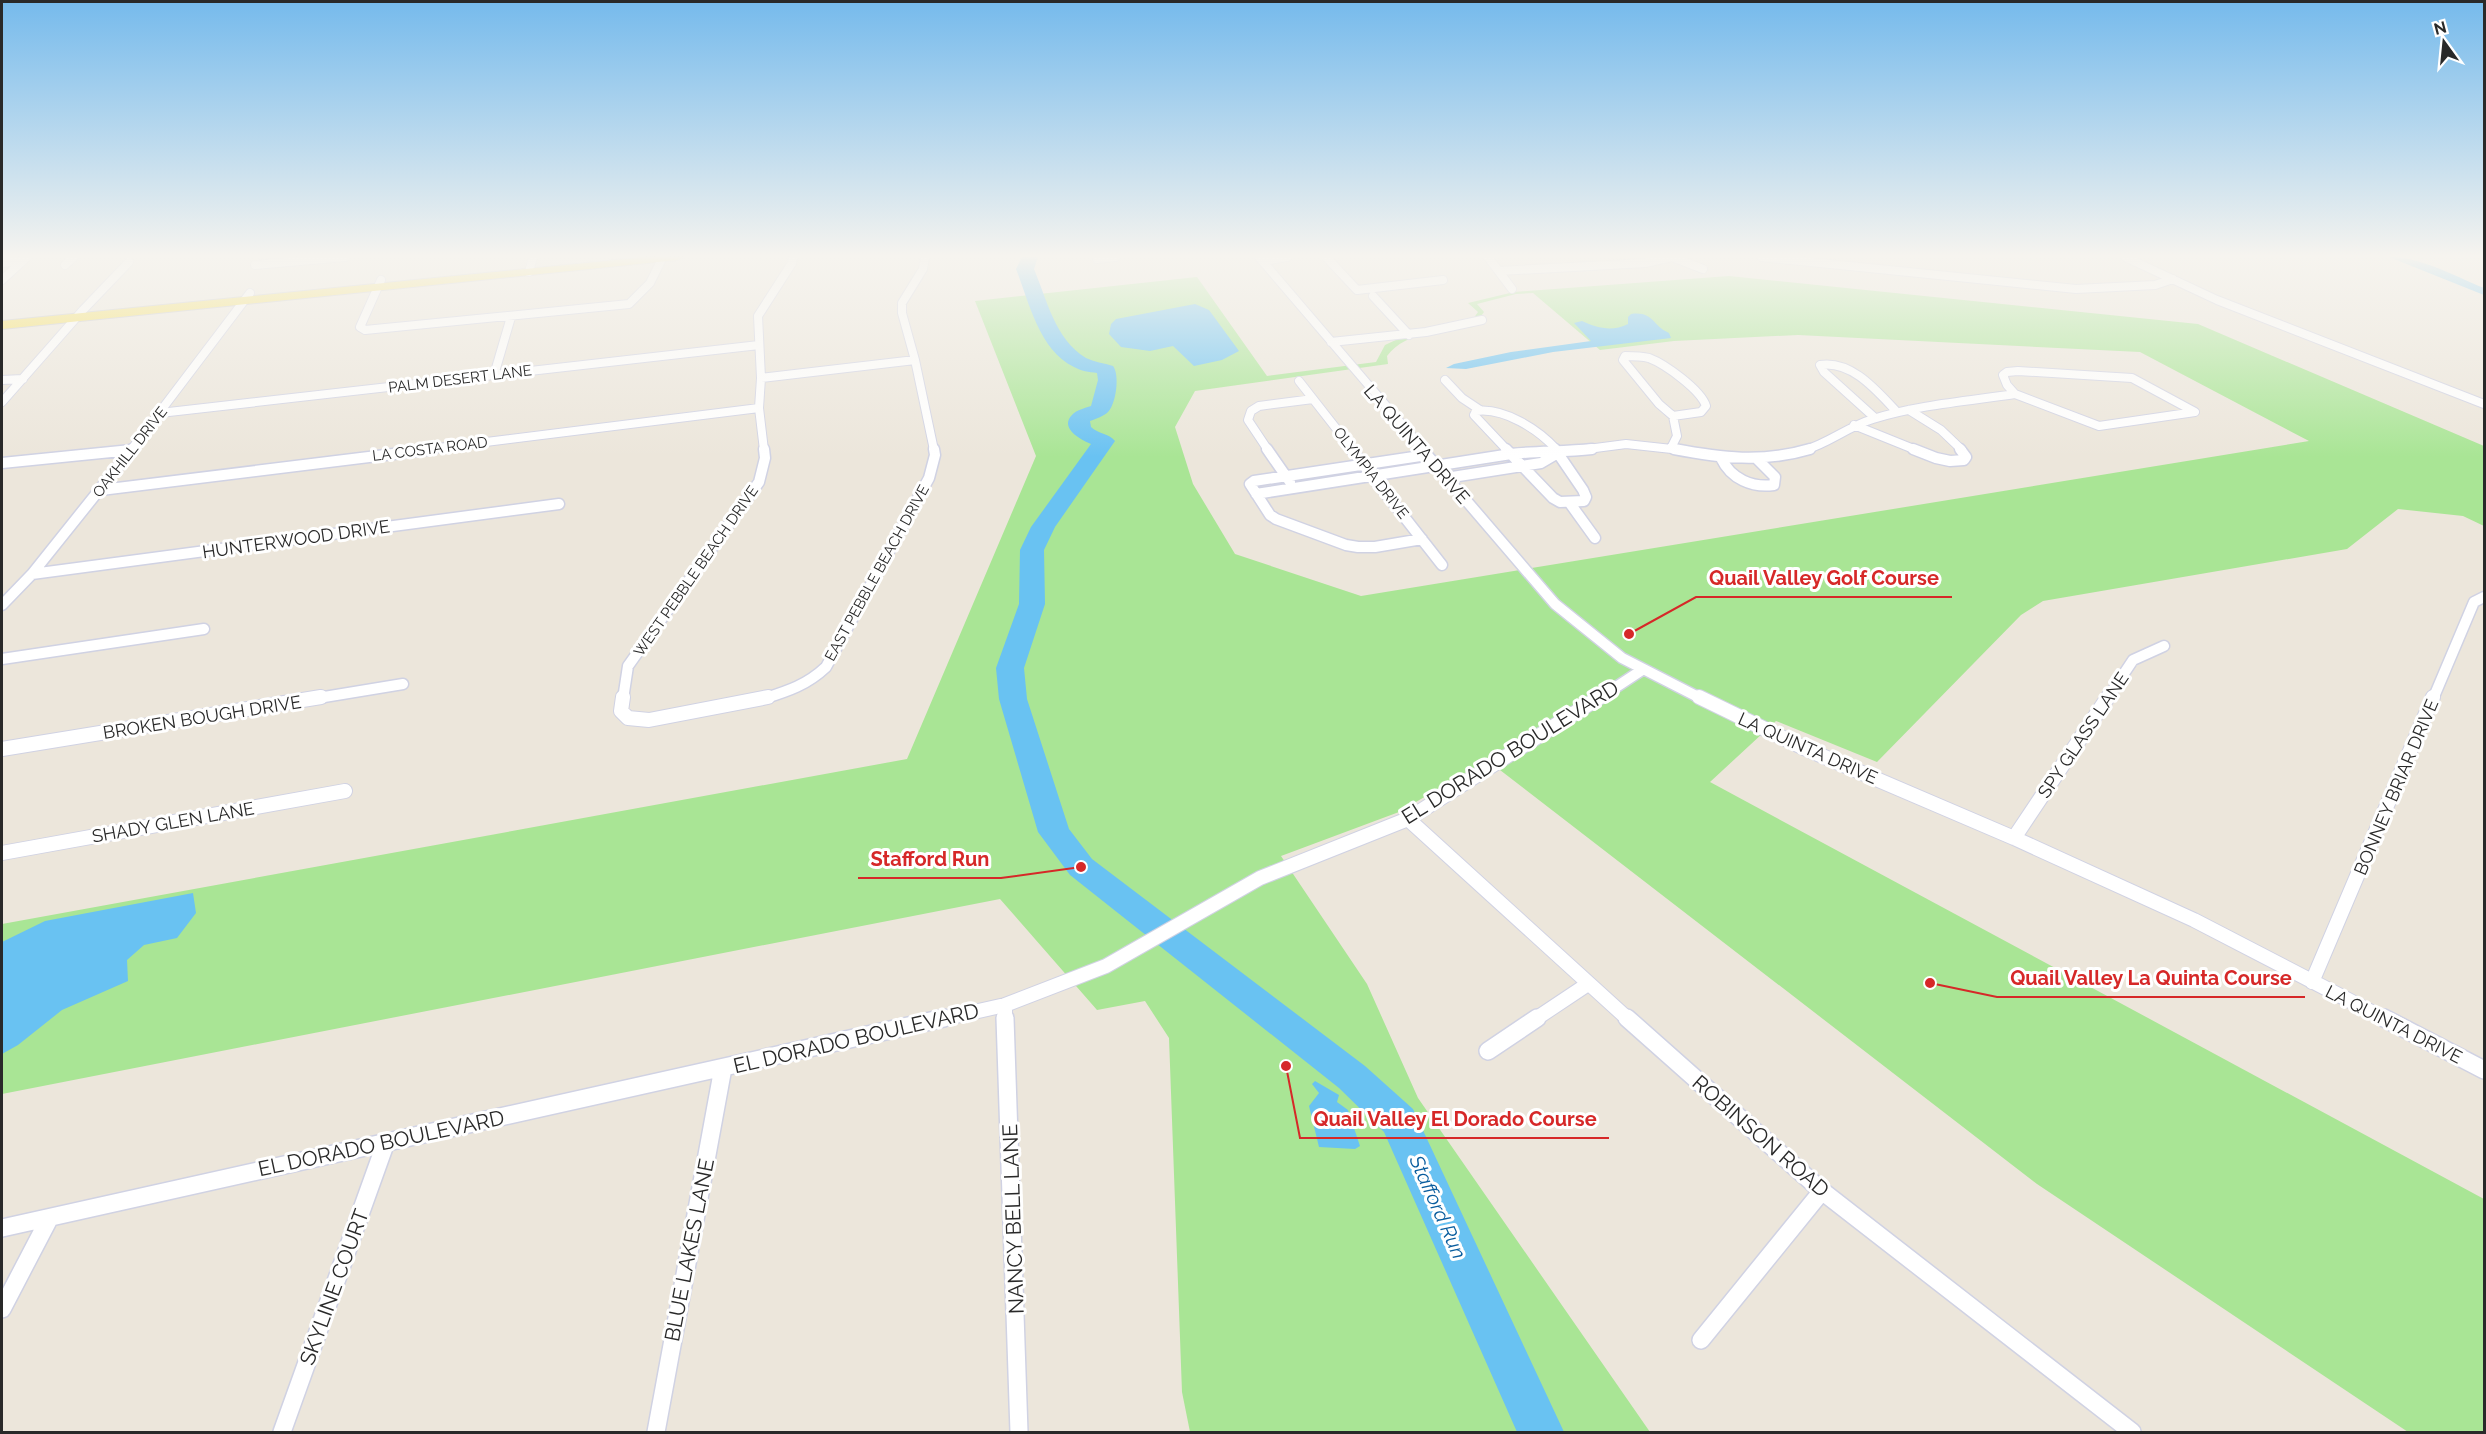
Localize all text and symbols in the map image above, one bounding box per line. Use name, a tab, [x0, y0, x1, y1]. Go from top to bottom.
north arrow	[2414, 12, 2474, 72]
text: N	[2432, 17, 2449, 39]
street label: PALM DESERT LANE	[387, 361, 533, 397]
street label: LA QUINTA DRIVE	[1360, 380, 1474, 508]
street label: OAKHILL DRIVE	[89, 403, 171, 501]
street label: OLYMPIA DRIVE	[1330, 424, 1412, 522]
street label: LA COSTA ROAD	[371, 433, 489, 465]
street label: WEST PEBBLE BEACH DRIVE	[630, 482, 762, 660]
street label: EAST PEBBLE BEACH DRIVE	[821, 482, 933, 664]
street label: HUNTERWOOD DRIVE	[201, 515, 391, 563]
callout: Quail Valley Golf Course	[1696, 559, 1952, 597]
text: Quail Valley Golf Course	[1709, 566, 1939, 590]
street label: SPY GLASS LANE	[2033, 668, 2133, 802]
street label: EL DORADO BOULEVARD	[1397, 675, 1623, 829]
street label: BROKEN BOUGH DRIVE	[101, 691, 303, 743]
street label: BONNEY BRIAR DRIVE	[2349, 696, 2443, 878]
street label: LA QUINTA DRIVE	[1735, 708, 1881, 788]
street label: SHADY GLEN LANE	[90, 797, 256, 847]
callout: Stafford Run	[858, 840, 1001, 878]
text: Stafford Run	[871, 847, 989, 871]
callout: Quail Valley La Quinta Course	[1997, 959, 2305, 997]
text: Quail Valley La Quinta Course	[2010, 966, 2292, 990]
street label: LA QUINTA DRIVE	[2322, 981, 2466, 1068]
street label: EL DORADO BOULEVARD	[731, 998, 981, 1078]
street label: ROBINSON ROAD	[1687, 1070, 1835, 1202]
callout: Quail Valley El Dorado Course	[1300, 1100, 1609, 1138]
street label: EL DORADO BOULEVARD	[256, 1105, 506, 1181]
text: Quail Valley El Dorado Course	[1313, 1107, 1597, 1131]
street label: NANCY BELL LANE	[997, 1123, 1029, 1315]
water label: Stafford Run	[1404, 1151, 1471, 1262]
street label: BLUE LAKES LANE	[659, 1156, 719, 1344]
street label: SKYLINE COURT	[294, 1206, 374, 1368]

